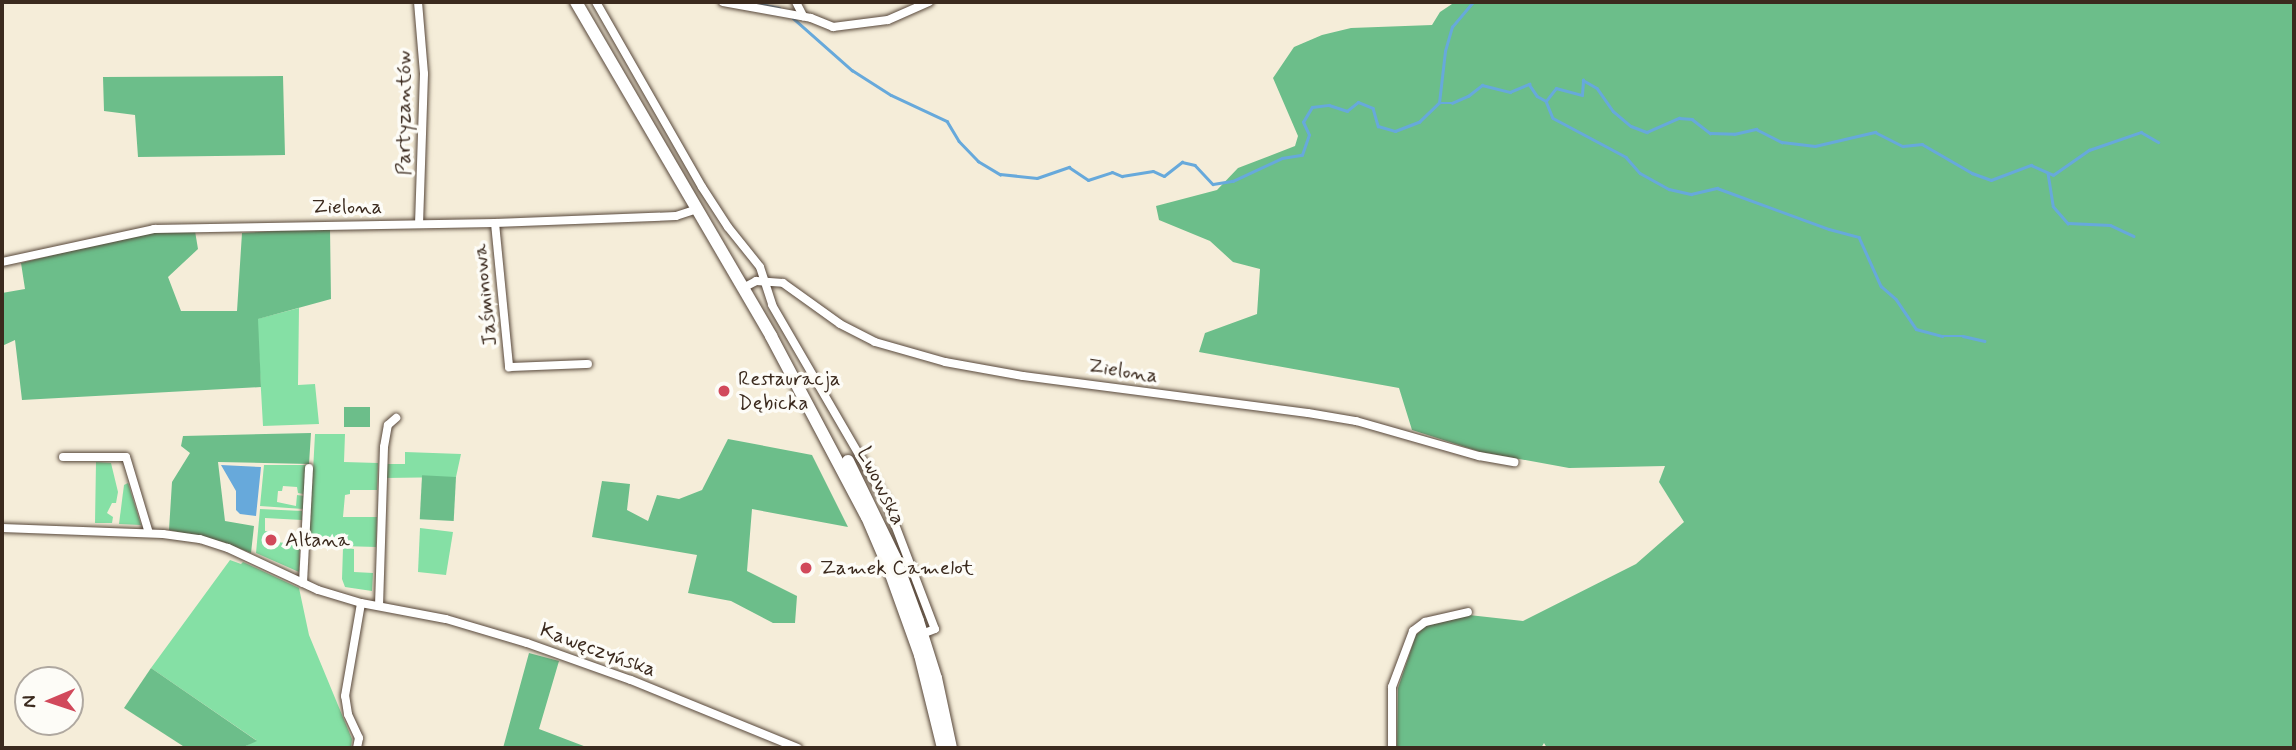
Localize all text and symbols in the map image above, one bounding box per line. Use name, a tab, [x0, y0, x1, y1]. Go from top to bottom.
street label: Partyzantów	[391, 50, 417, 176]
street label: Zielona	[312, 194, 382, 220]
street label: Jaśminowa	[467, 243, 503, 347]
street label: Zielona	[1086, 353, 1160, 389]
place label: Restauracja Dębicka	[738, 366, 841, 416]
marker: Restauracja Dębicka	[716, 383, 732, 399]
street label: Lwowska	[851, 443, 911, 529]
place label: Altana	[285, 527, 350, 553]
marker: Altana	[263, 532, 279, 548]
place label: Zamek Camelot	[820, 555, 971, 581]
marker: Zamek Camelot	[798, 560, 814, 576]
street label: Kawęczyńska	[536, 617, 660, 683]
north arrow	[14, 666, 84, 736]
text: N	[17, 695, 42, 708]

